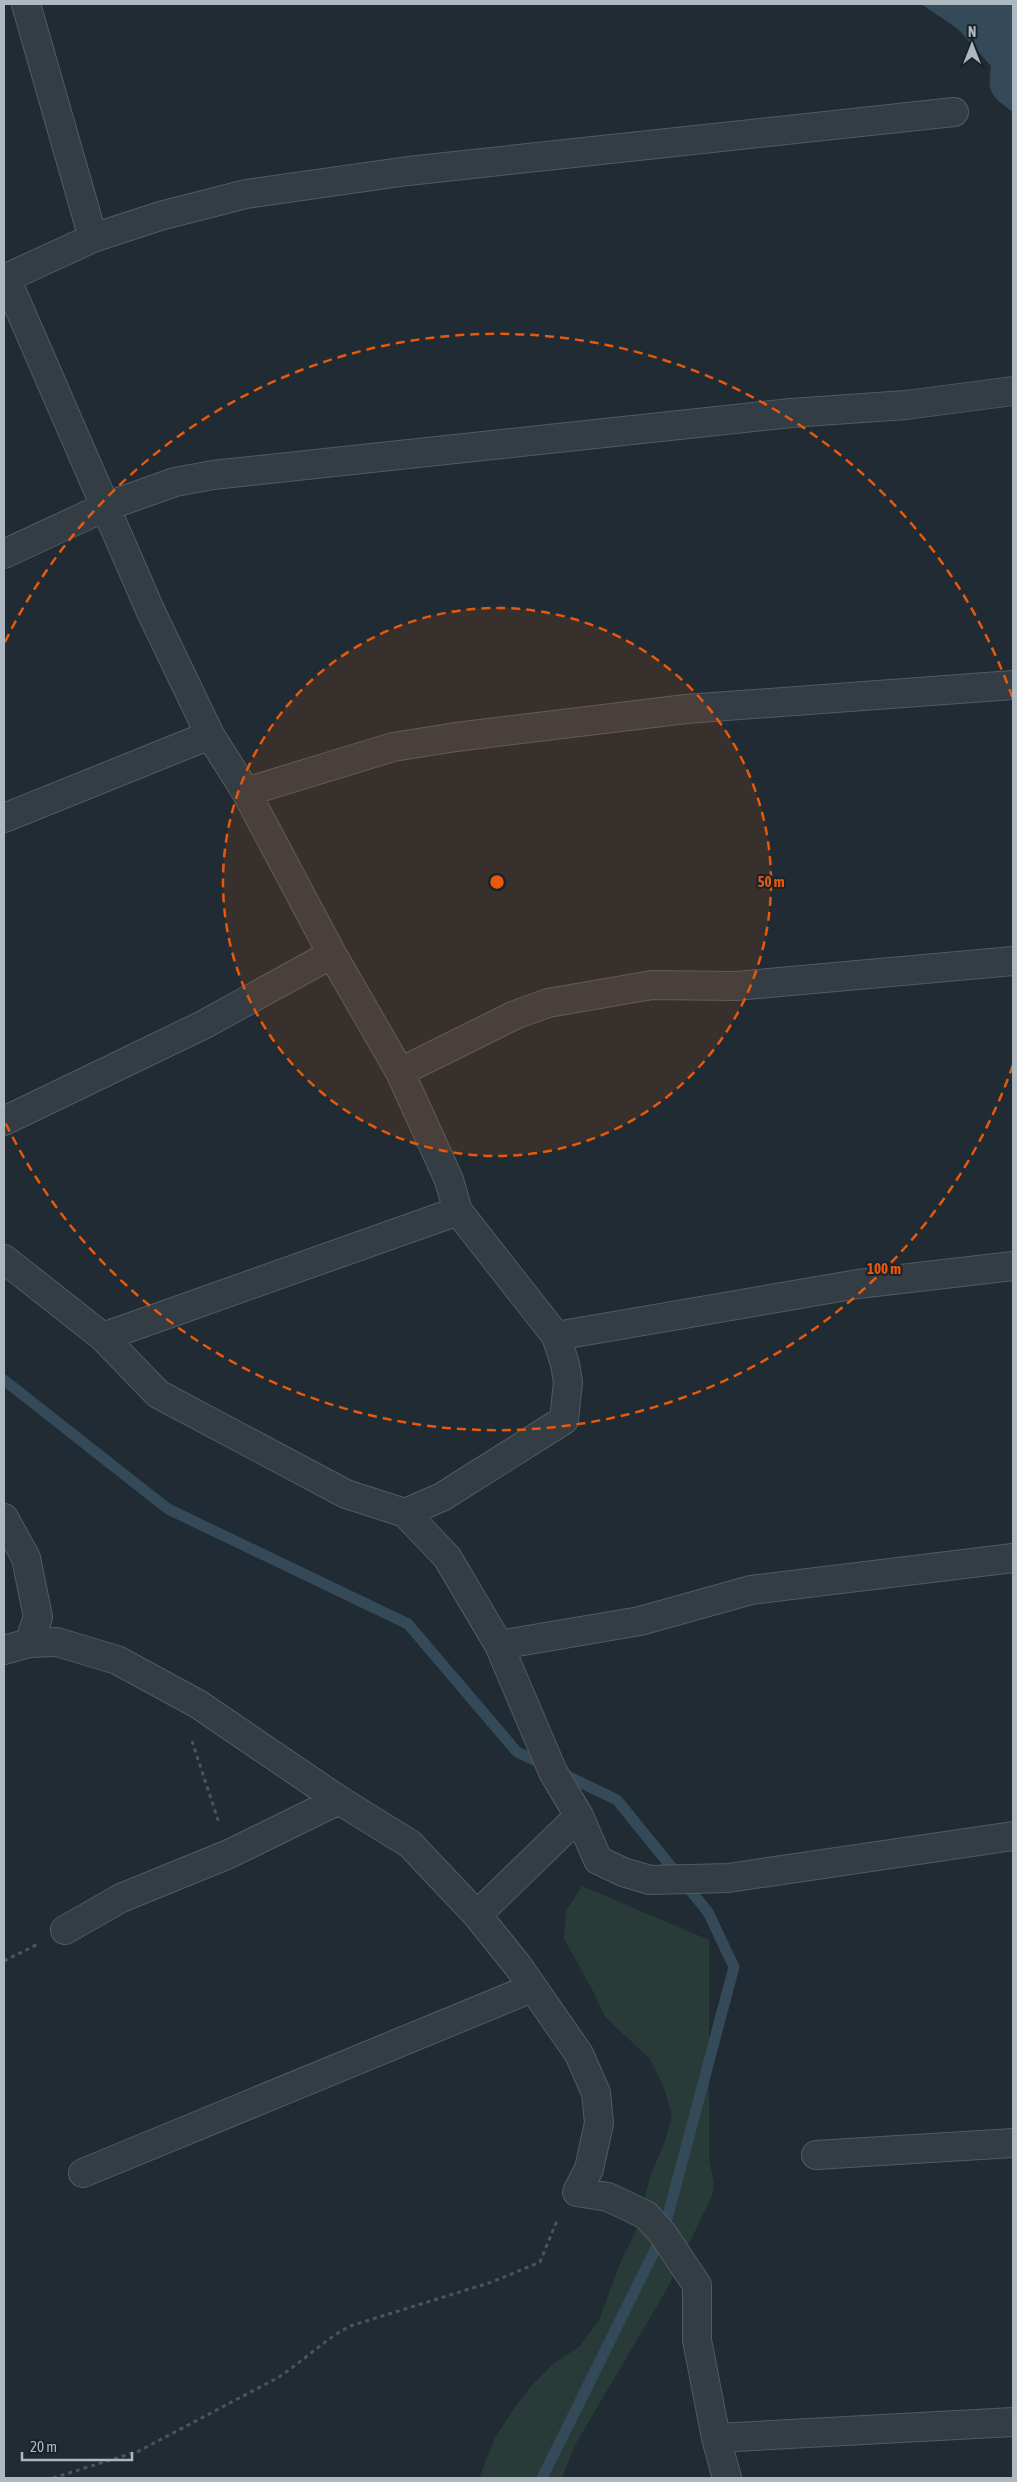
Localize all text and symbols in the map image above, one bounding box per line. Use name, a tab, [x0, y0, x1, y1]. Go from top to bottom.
north arrow	[947, 20, 997, 70]
text: N	[968, 24, 976, 40]
centre of rings	[488, 873, 506, 891]
text: 50 m	[758, 873, 785, 890]
text: 100 m	[867, 1260, 901, 1277]
scale bar	[22, 2430, 132, 2462]
text: 20 m	[30, 2438, 57, 2455]

